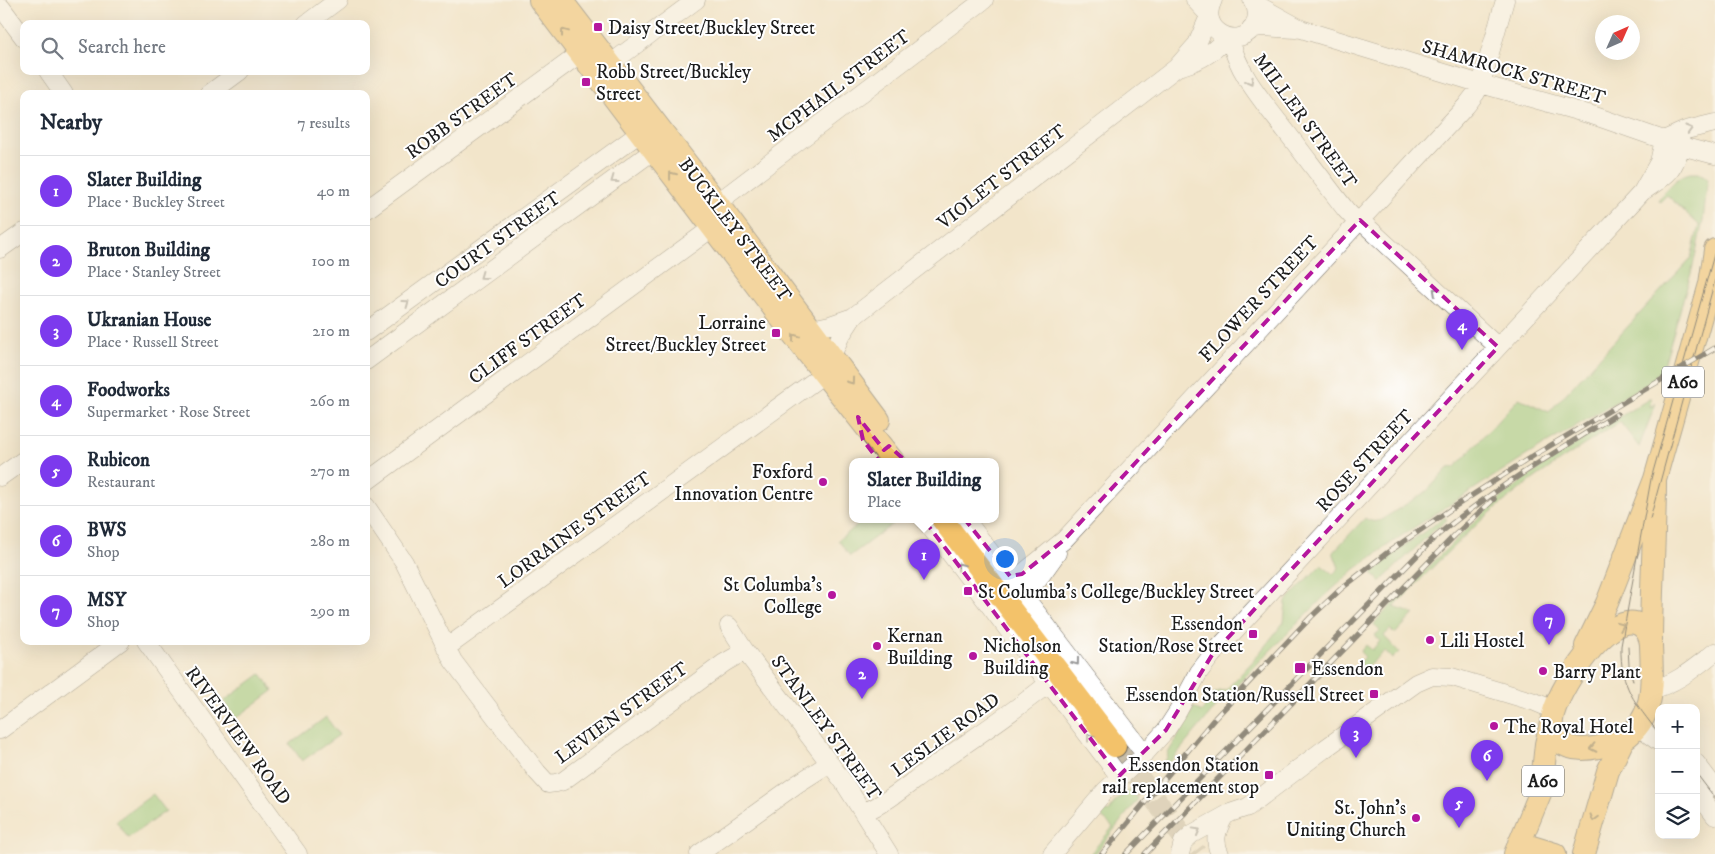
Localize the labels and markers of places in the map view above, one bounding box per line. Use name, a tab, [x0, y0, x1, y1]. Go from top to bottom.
place label: Daisy Street/Buckley Street	[608, 17, 815, 40]
marker: Daisy Street/Buckley Street	[592, 21, 604, 33]
place label: Robb Street/Buckley Street	[596, 61, 752, 106]
marker: Robb Street/Buckley Street	[580, 76, 592, 88]
pin: 4	[1446, 309, 1478, 350]
place label: Lorraine Street/Buckley Street	[606, 312, 766, 357]
marker: Lorraine Street/Buckley Street	[770, 327, 782, 339]
place label: Foxford Innovation Centre	[674, 461, 814, 506]
marker: Foxford Innovation Centre	[817, 476, 829, 488]
pin: 1	[908, 539, 940, 580]
place label: St Columba's College	[723, 574, 822, 619]
place label: St Columba's College/Buckley Street	[978, 581, 1254, 604]
marker: St Columba's College/Buckley Street	[962, 585, 974, 597]
marker: St Columba's College	[826, 589, 838, 601]
pin: 7	[1533, 604, 1565, 645]
place label: Essendon Station/Rose Street	[1099, 613, 1243, 658]
place label: Kernan Building	[887, 625, 953, 670]
marker: Essendon Station/Rose Street	[1247, 628, 1259, 640]
place label: Lili Hostel	[1440, 630, 1524, 653]
marker: Lili Hostel	[1424, 634, 1436, 646]
place label: Nicholson Building	[983, 635, 1062, 680]
marker: Kernan Building	[871, 640, 883, 652]
marker: Nicholson Building	[967, 650, 979, 662]
pin: 2	[846, 658, 878, 699]
place label: Essendon	[1311, 658, 1384, 681]
marker: Essendon	[1293, 661, 1307, 675]
place label: Barry Plant	[1553, 661, 1641, 684]
marker: Barry Plant	[1537, 665, 1549, 677]
place label: Essendon Station/Russell Street	[1125, 684, 1364, 707]
marker: Essendon Station/Russell Street	[1368, 688, 1380, 700]
place label: The Royal Hotel	[1504, 716, 1634, 739]
pin: 3	[1340, 717, 1372, 758]
marker: The Royal Hotel	[1488, 720, 1500, 732]
pin: 6	[1471, 740, 1503, 781]
place label: Essendon Station rail replacement stop	[1102, 754, 1259, 799]
marker: Essendon Station rail replacement stop	[1263, 769, 1275, 781]
pin: 5	[1443, 787, 1475, 828]
place label: St. John's Uniting Church	[1286, 797, 1406, 842]
marker: St. John's Uniting Church	[1410, 812, 1422, 824]

